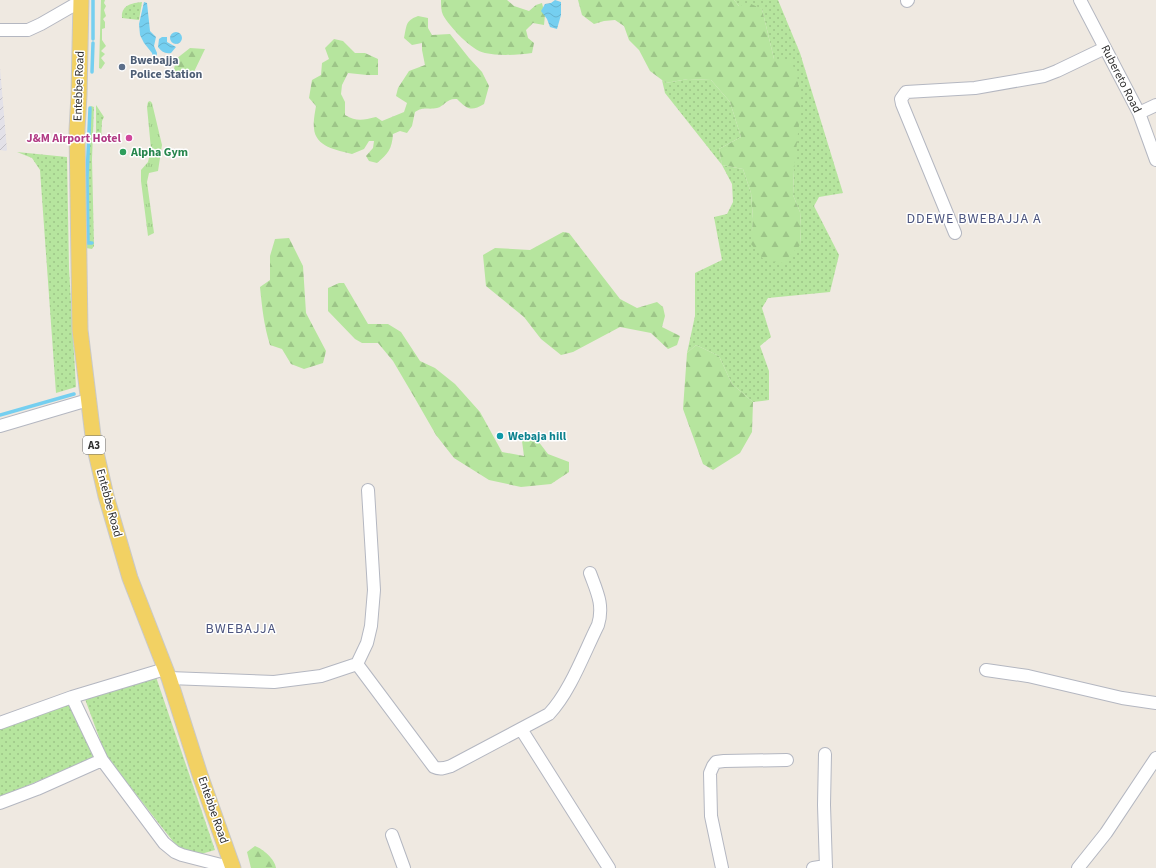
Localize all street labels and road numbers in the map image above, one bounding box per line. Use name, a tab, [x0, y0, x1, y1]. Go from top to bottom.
street label: Rubereto Road	[1097, 42, 1145, 116]
street label: Entebbe Road	[69, 51, 89, 121]
road number: A3	[83, 436, 105, 454]
street label: Entebbe Road	[92, 467, 126, 539]
street label: Entebbe Road	[194, 774, 232, 846]

